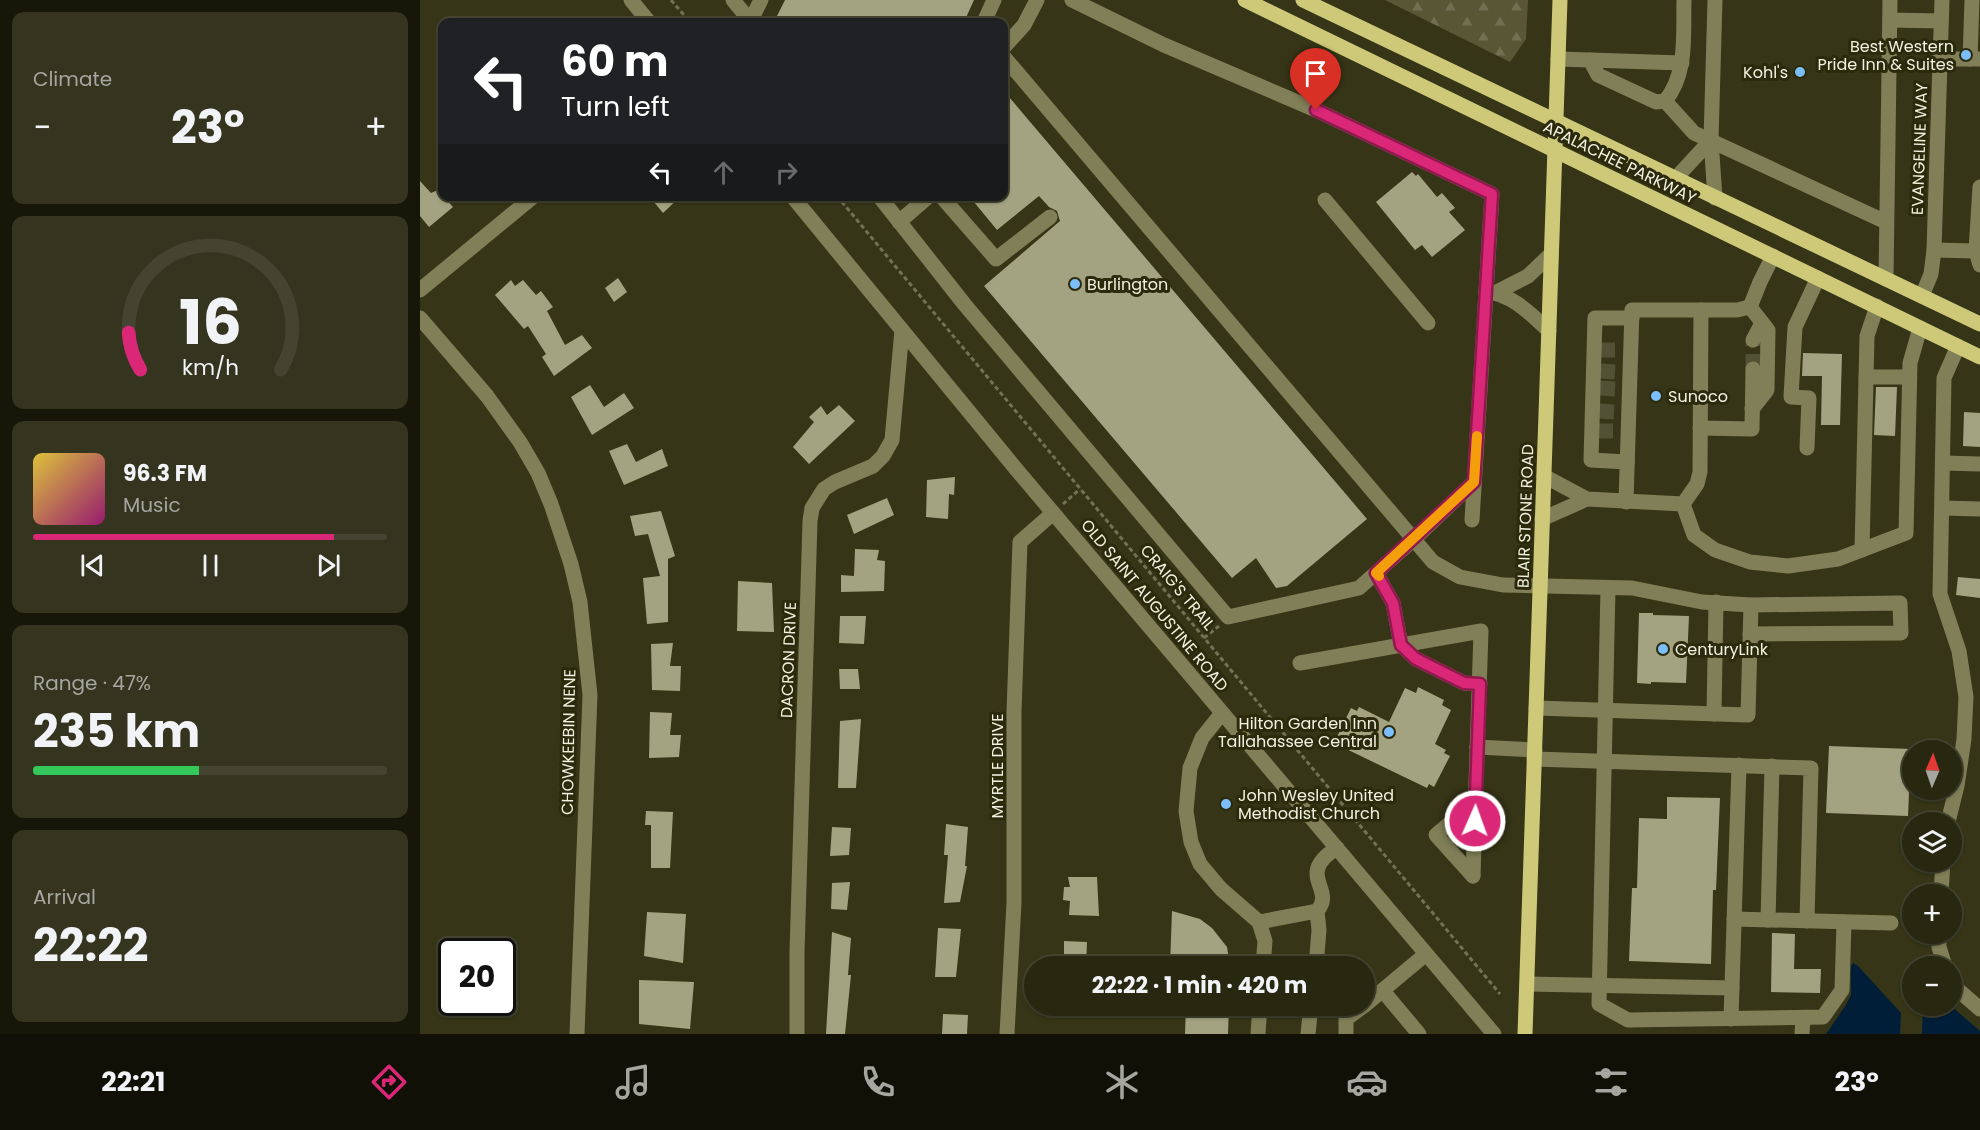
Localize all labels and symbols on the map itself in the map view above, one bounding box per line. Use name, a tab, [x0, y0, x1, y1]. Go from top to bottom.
place label: Best Western Pride Inn & Suites	[1817, 35, 1954, 76]
pin	[1290, 48, 1341, 110]
marker: Best Western Pride Inn & Suites	[1959, 48, 1973, 62]
place label: Kohl's	[1743, 61, 1788, 84]
marker: Kohl's	[1793, 65, 1807, 79]
street label: EVANGELINE WAY	[1906, 82, 1933, 215]
street label: APALACHEE PARKWAY	[1539, 115, 1701, 210]
place label: Burlington	[1087, 273, 1168, 296]
marker: Burlington	[1068, 277, 1082, 291]
place label: Sunoco	[1668, 385, 1728, 408]
marker: Sunoco	[1649, 389, 1663, 403]
street label: BLAIR STONE ROAD	[1511, 444, 1540, 588]
street label: OLD SAINT AUGUSTINE ROAD	[1076, 514, 1234, 696]
street label: CRAIG'S TRAIL	[1135, 540, 1220, 635]
street label: DACRON DRIVE	[775, 602, 802, 719]
place label: CenturyLink	[1675, 638, 1769, 661]
marker: CenturyLink	[1656, 642, 1670, 656]
street label: CHOWKEEBIN NENE	[556, 669, 581, 815]
place label: Hilton Garden Inn Tallahassee Central	[1218, 712, 1377, 753]
street label: MYRTLE DRIVE	[986, 714, 1009, 818]
marker: Hilton Garden Inn Tallahassee Central	[1382, 725, 1396, 739]
north arrow	[1902, 740, 1962, 800]
place label: John Wesley United Methodist Church	[1238, 784, 1394, 825]
position arrow	[1443, 789, 1507, 853]
marker: John Wesley United Methodist Church	[1219, 797, 1233, 811]
speed limit sign: 20	[438, 938, 516, 1016]

